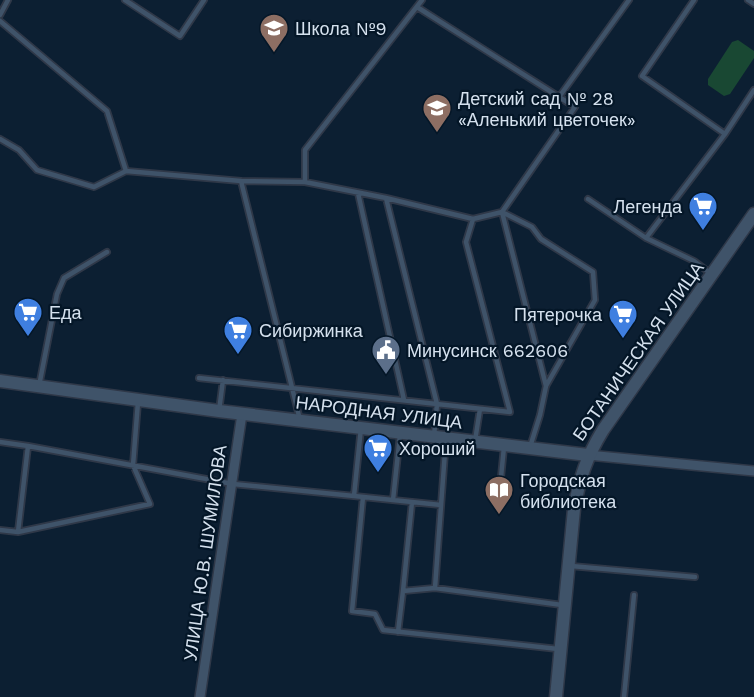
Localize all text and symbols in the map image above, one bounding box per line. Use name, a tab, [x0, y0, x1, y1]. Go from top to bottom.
school or university icon: Школа №9	[258, 12, 290, 54]
place label: Школа №9	[295, 18, 387, 39]
place label: Детский сад № 28 «Аленький цветочек»	[458, 88, 636, 130]
school or university icon: Детский сад № 28 «Аленький цветочек»	[421, 92, 453, 134]
supermarket icon: Легенда	[687, 190, 719, 232]
place label: Легенда	[614, 196, 683, 217]
street label: БОТАНИЧЕСКАЯ УЛИЦА	[568, 258, 708, 444]
supermarket icon: Еда	[12, 296, 44, 338]
supermarket icon: Пятерочка	[607, 298, 639, 340]
place label: Еда	[49, 302, 83, 323]
place label: Пятерочка	[514, 304, 603, 325]
supermarket icon: Сибиржинка	[222, 314, 254, 356]
place label: Сибиржинка	[259, 320, 364, 341]
public building icon: Минусинск 662606	[370, 334, 402, 376]
place label: Минусинск 662606	[407, 340, 568, 361]
street label: НАРОДНАЯ УЛИЦА	[295, 391, 463, 433]
supermarket icon: Хороший	[362, 432, 394, 474]
place label: Хороший	[399, 438, 475, 459]
street label: УЛИЦА Ю.В. ШУМИЛОВА	[179, 444, 231, 662]
place label: Городская библиотека	[520, 470, 617, 512]
library icon: Городская библиотека	[483, 474, 515, 516]

